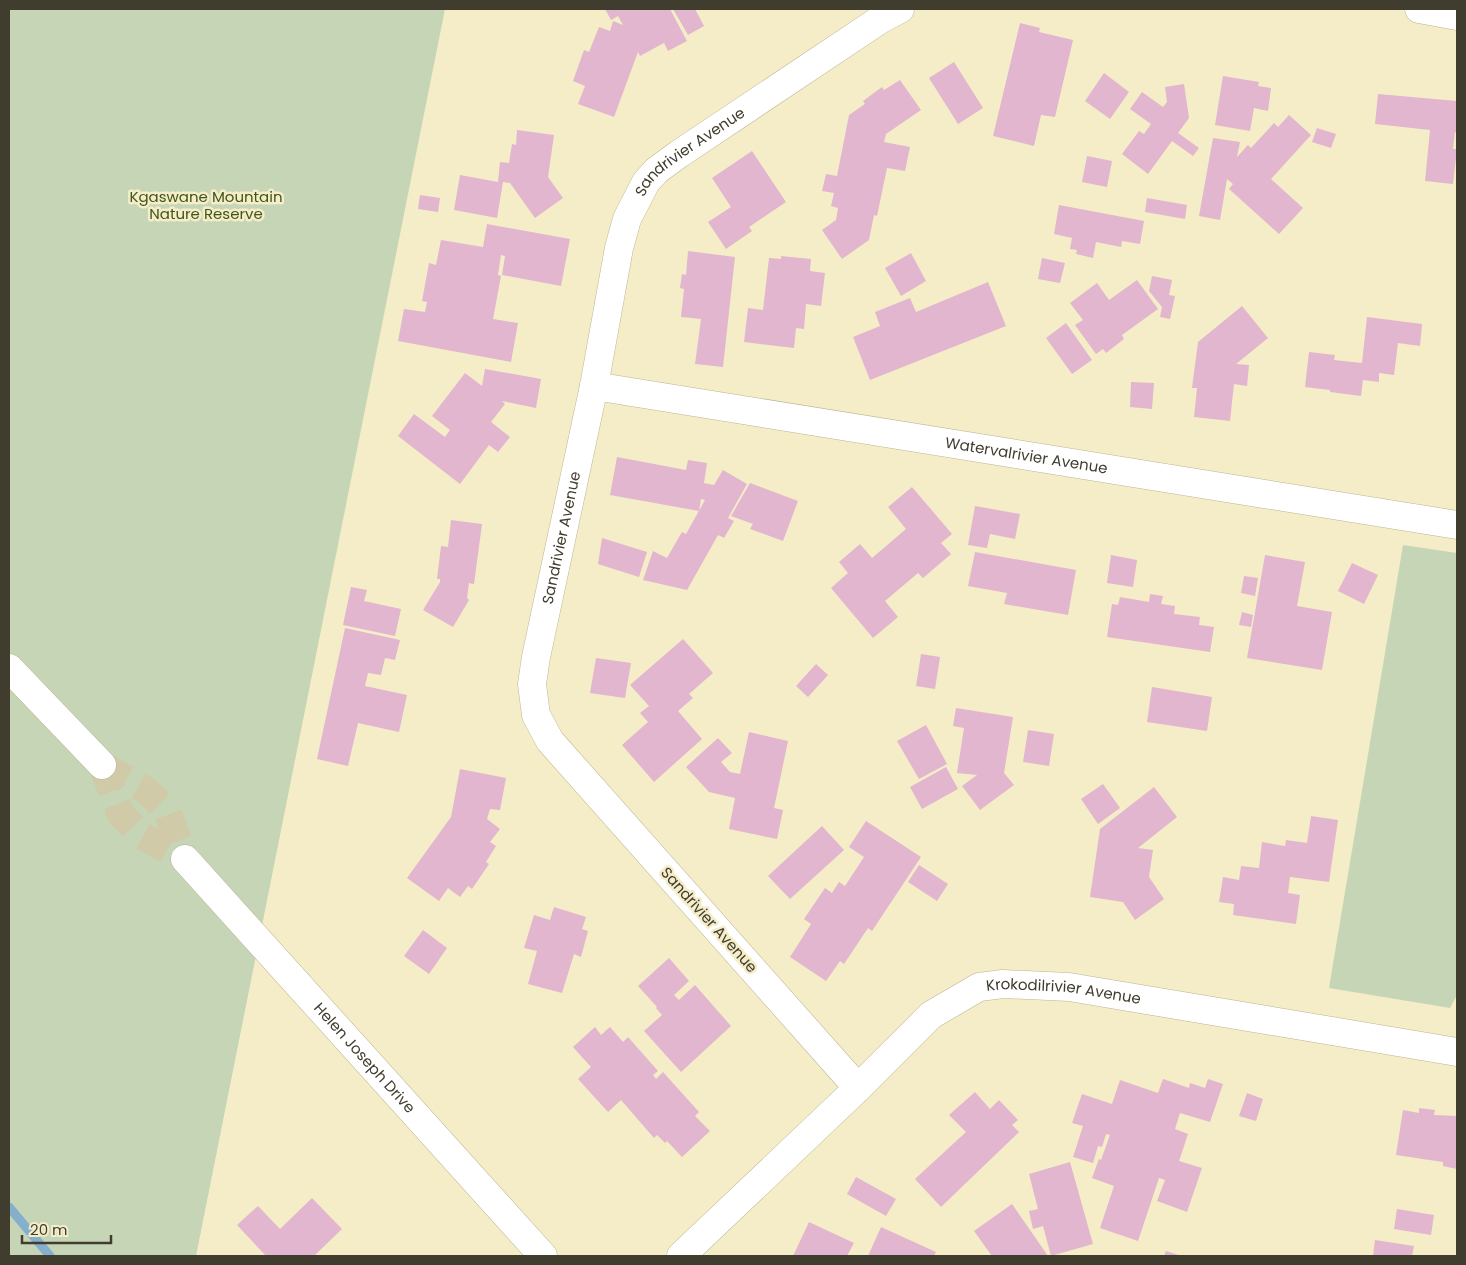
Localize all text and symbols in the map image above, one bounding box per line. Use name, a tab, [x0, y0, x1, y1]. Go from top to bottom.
street label: Sandrivier Avenue	[629, 102, 749, 200]
park label: Kgaswane Mountain Nature Reserve	[129, 186, 283, 224]
street label: Watervalrivier Avenue	[944, 432, 1109, 479]
street label: Sandrivier Avenue	[537, 469, 585, 606]
street label: Sandrivier Avenue	[656, 862, 762, 977]
street label: Krokodilrivier Avenue	[985, 973, 1143, 1009]
street label: Helen Joseph Drive	[309, 998, 420, 1118]
scale bar	[22, 1212, 111, 1244]
text: 20 m	[30, 1219, 68, 1240]

